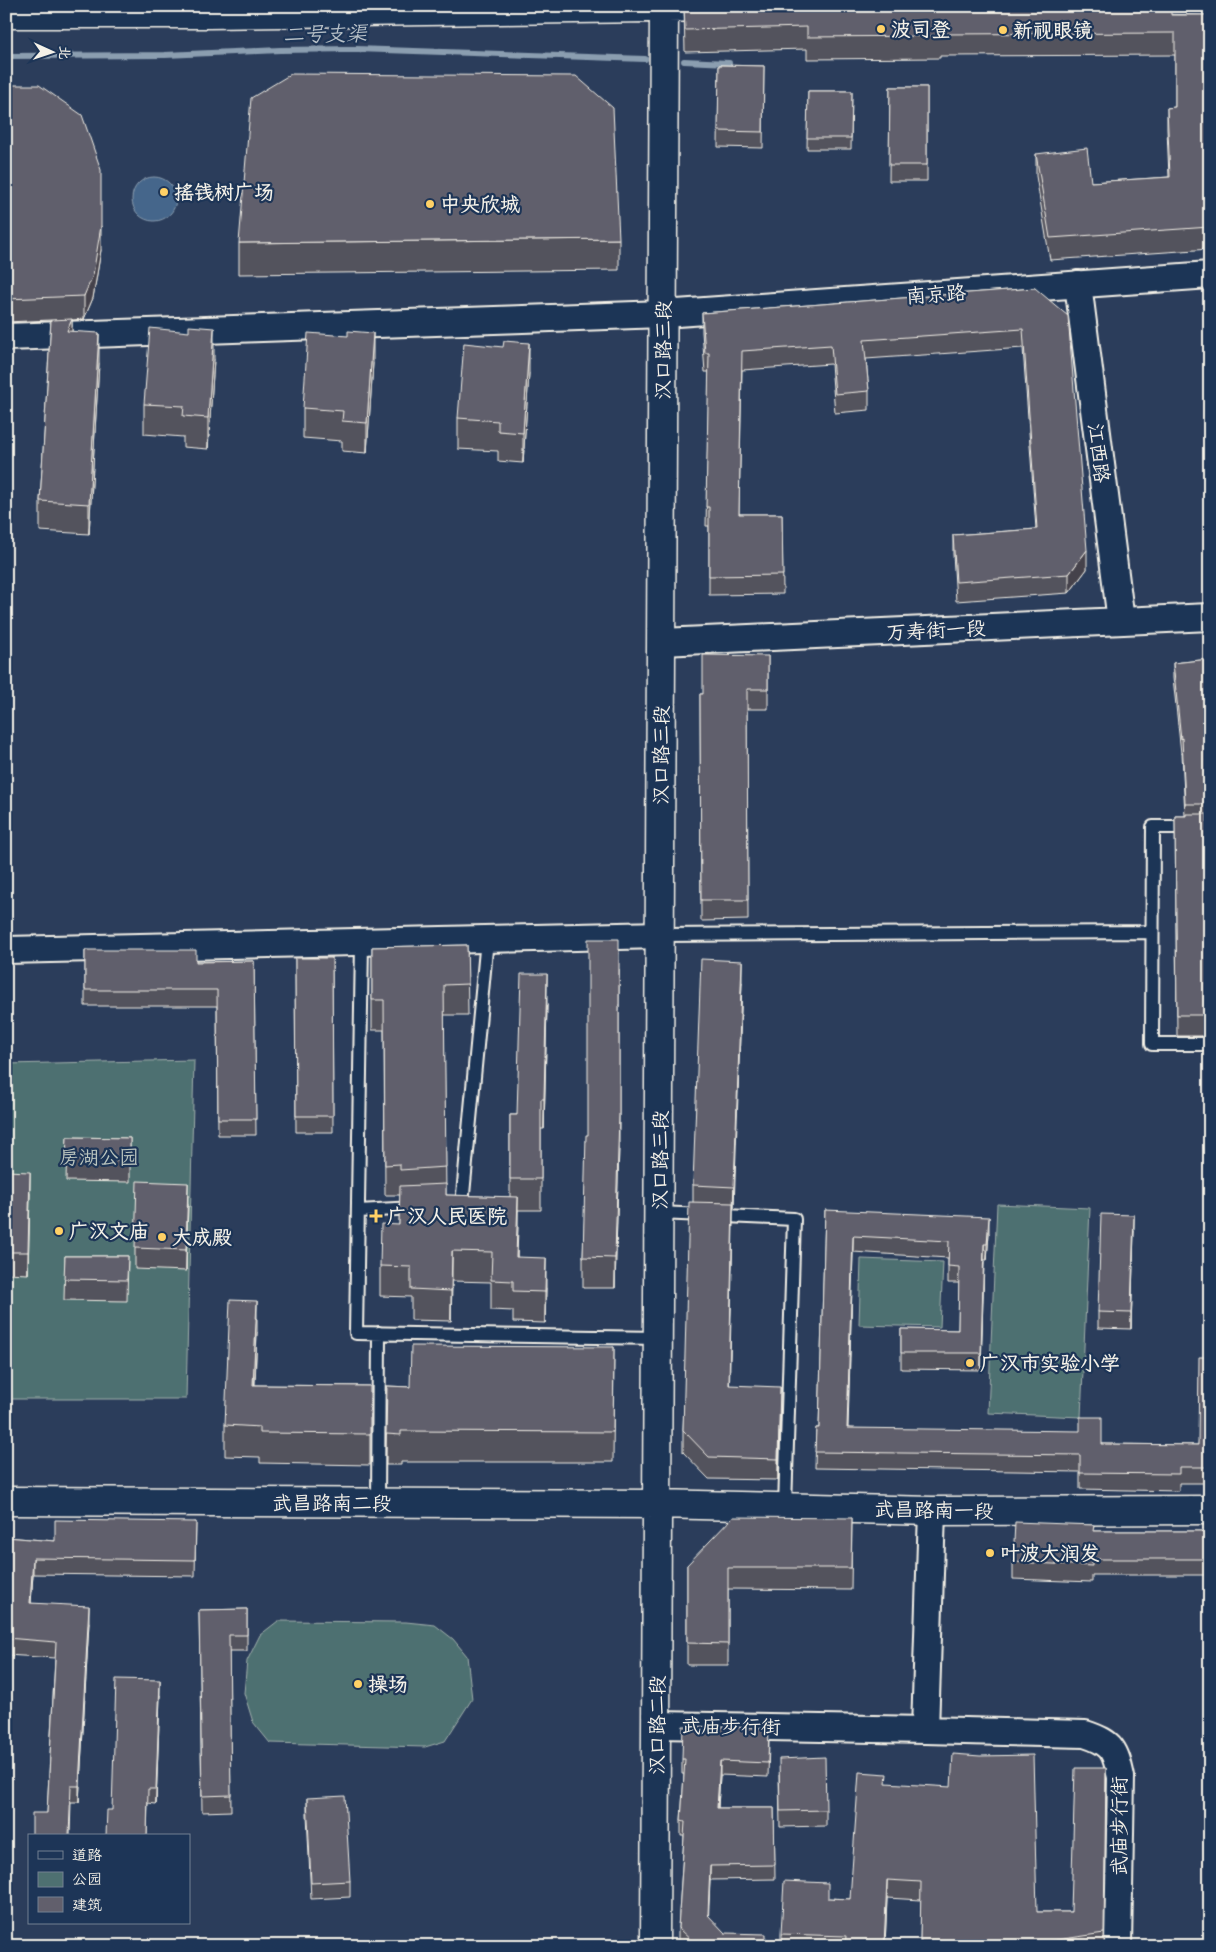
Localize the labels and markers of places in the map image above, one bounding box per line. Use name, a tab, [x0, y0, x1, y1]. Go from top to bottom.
place label: 波司登	[891, 17, 951, 46]
place label: 新视眼镜	[1013, 18, 1093, 47]
marker: 波司登	[875, 23, 887, 35]
marker: 新视眼镜	[997, 24, 1009, 36]
place label: 摇钱树广场	[174, 180, 274, 209]
marker: 摇钱树广场	[158, 186, 170, 198]
place label: 中央欣城	[440, 192, 520, 221]
marker: 中央欣城	[424, 198, 436, 210]
place label: 广汉人民医院	[387, 1204, 507, 1233]
marker: 广汉人民医院	[369, 1209, 383, 1223]
place label: 广汉文庙	[69, 1219, 149, 1248]
marker: 广汉文庙	[53, 1225, 65, 1237]
place label: 大成殿	[172, 1225, 232, 1254]
marker: 大成殿	[156, 1231, 168, 1243]
place label: 广汉市实验小学	[980, 1351, 1120, 1380]
marker: 广汉市实验小学	[964, 1357, 976, 1369]
place label: 叶波大润发	[1000, 1541, 1100, 1570]
marker: 叶波大润发	[984, 1547, 996, 1559]
place label: 操场	[368, 1672, 408, 1701]
marker: 操场	[352, 1678, 364, 1690]

